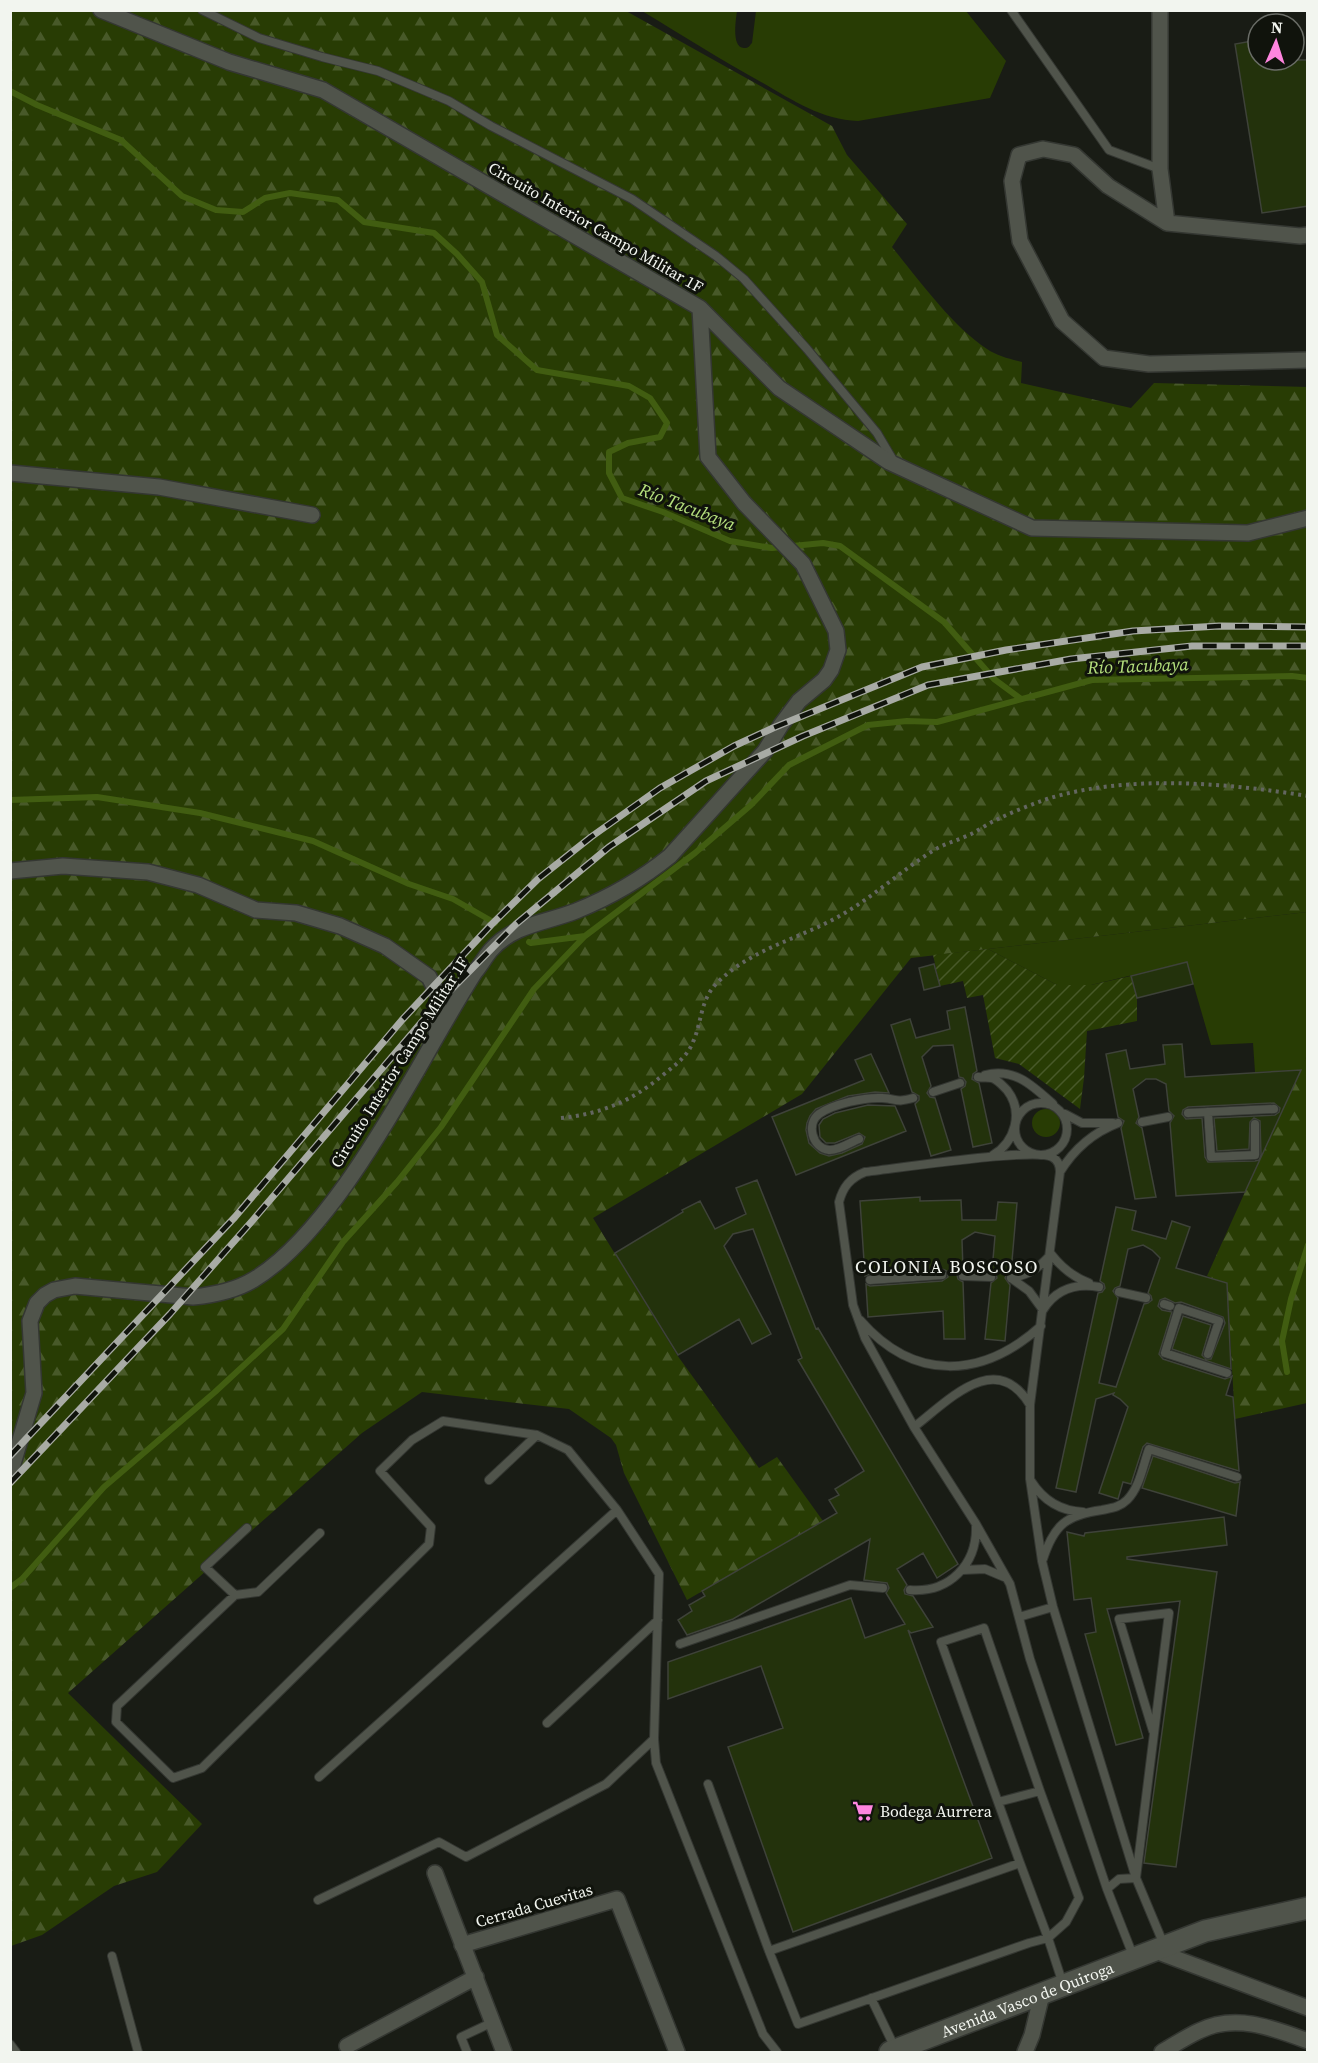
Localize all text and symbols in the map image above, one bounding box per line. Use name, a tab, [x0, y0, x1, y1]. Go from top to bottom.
north arrow	[1246, 12, 1306, 72]
text: N	[1270, 16, 1284, 38]
street label: Circuito Interior Campo Militar 1F	[485, 156, 707, 298]
water label: Río Tacubaya	[634, 476, 740, 537]
water label: Río Tacubaya	[1086, 651, 1190, 680]
street label: Circuito Interior Campo Militar 1F	[325, 952, 473, 1172]
district label: COLONIA BOSCOSO	[855, 1254, 1039, 1279]
supermarket icon: Bodega Aurrera	[851, 1799, 875, 1823]
place label: Bodega Aurrera	[880, 1800, 993, 1822]
street label: Cerrada Cuevitas	[473, 1878, 595, 1932]
street label: Avenida Vasco de Quiroga	[938, 1956, 1118, 2042]

